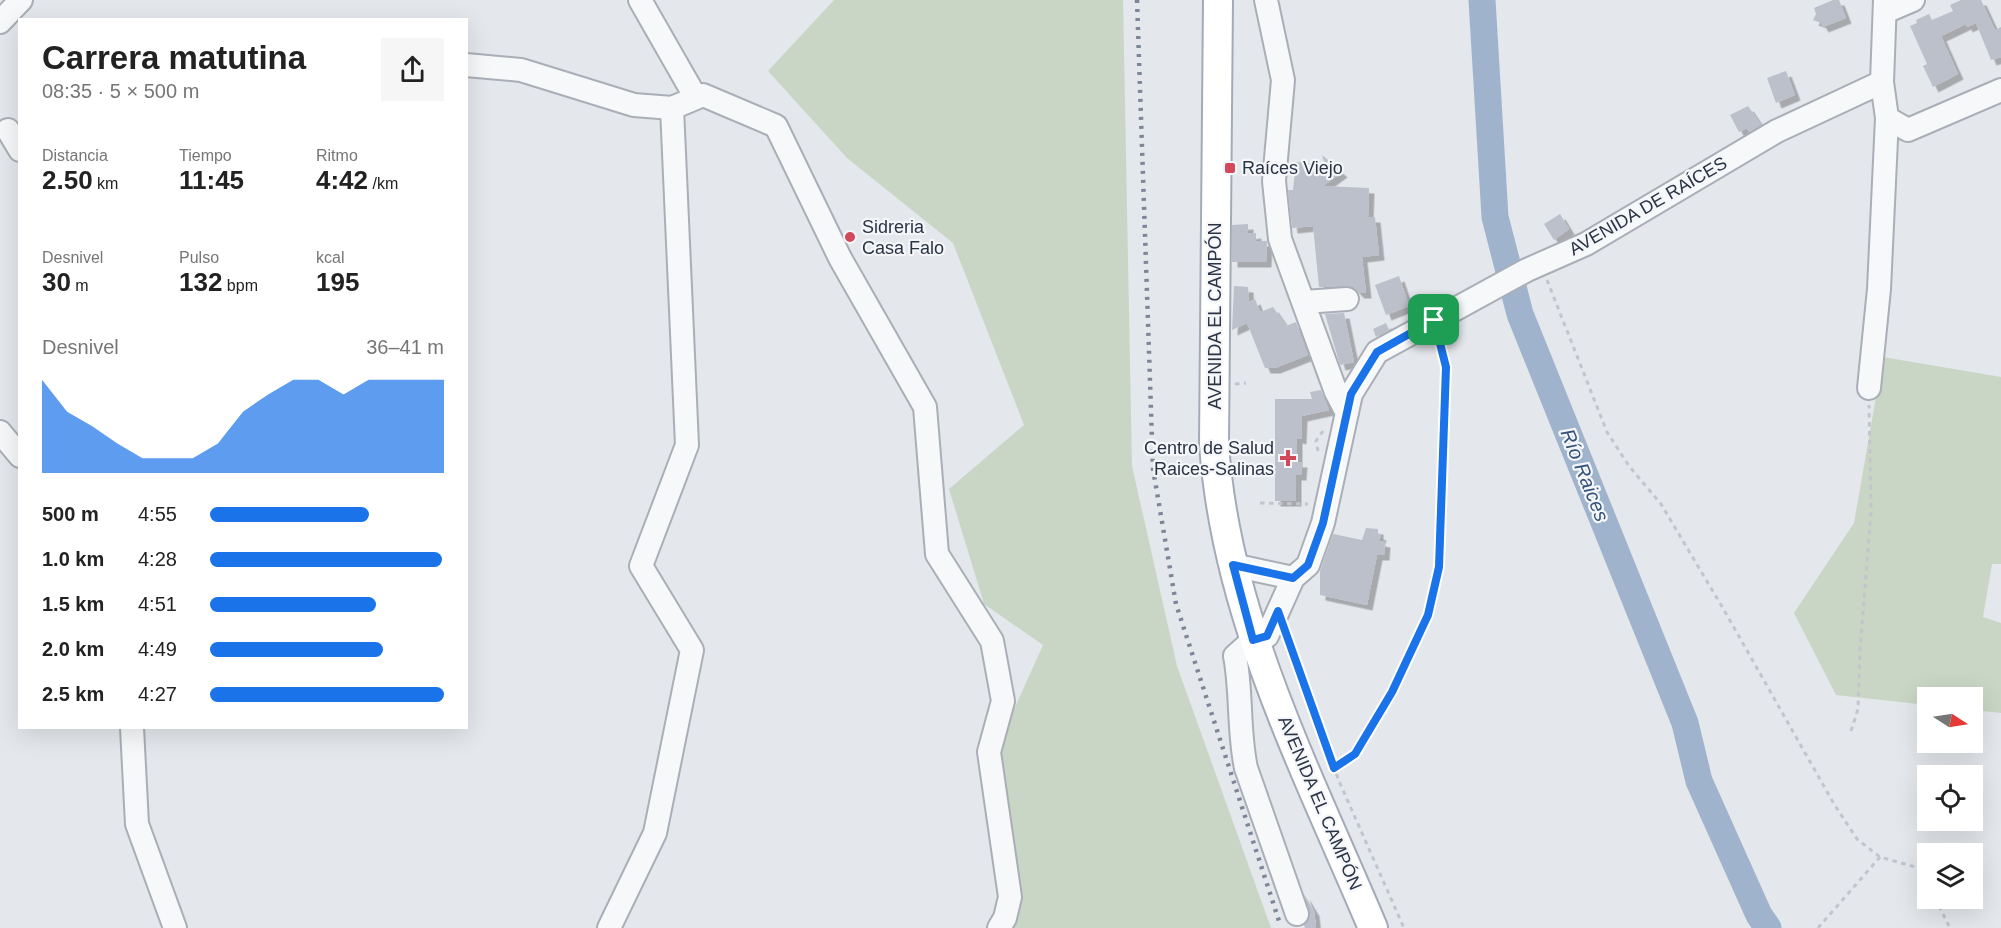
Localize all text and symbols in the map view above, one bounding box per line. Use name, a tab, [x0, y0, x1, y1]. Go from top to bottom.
button: share	[381, 38, 444, 101]
text: Carrera matutina	[42, 39, 306, 76]
text: 08:35 · 5 × 500 m	[42, 80, 199, 102]
text: Distancia	[42, 147, 108, 164]
text: Tiempo	[179, 147, 232, 164]
text: Ritmo	[316, 147, 358, 164]
street label: AVENIDA DE RAÍCES	[1566, 153, 1730, 259]
place label: Raíces Viejo	[1242, 158, 1343, 178]
marker: Raíces Viejo	[1223, 161, 1237, 175]
text: 2.50	[42, 165, 93, 195]
text: 11:45	[179, 165, 244, 195]
text: 4:42	[316, 165, 368, 195]
text: km	[93, 175, 118, 192]
text: /km	[368, 175, 398, 192]
place label: Sidreria Casa Falo	[862, 217, 944, 258]
street label: AVENIDA EL CAMPÓN	[1204, 222, 1225, 410]
marker: Sidreria Casa Falo	[843, 230, 857, 244]
text: Desnivel	[42, 249, 103, 266]
text: Pulso	[179, 249, 219, 266]
text: kcal	[316, 249, 344, 266]
text: 30	[42, 267, 71, 297]
text: 132	[179, 267, 222, 297]
text: 195	[316, 267, 359, 297]
text: m	[71, 277, 89, 294]
text: bpm	[222, 277, 258, 294]
pin	[1408, 294, 1459, 345]
icon: arrive	[1417, 303, 1450, 336]
text: Desnivel	[42, 336, 119, 358]
text: 36–41 m	[366, 336, 444, 358]
water label: Río Raices	[1556, 426, 1614, 524]
place label: Centro de Salud Raices-Salinas	[1144, 438, 1274, 479]
marker: Centro de Salud Raices-Salinas	[1279, 449, 1297, 467]
text: 500 m	[42, 503, 99, 525]
text: 4:55	[138, 503, 177, 525]
text: 1.0 km	[42, 548, 104, 570]
text: 4:28	[138, 548, 177, 570]
text: 1.5 km	[42, 593, 104, 615]
text: 4:51	[138, 593, 177, 615]
text: 2.0 km	[42, 638, 104, 660]
text: 4:49	[138, 638, 177, 660]
text: 2.5 km	[42, 683, 104, 705]
text: 4:27	[138, 683, 177, 705]
north arrow	[1917, 687, 1983, 753]
map controls	[1917, 687, 1983, 909]
street label: AVENIDA EL CAMPÓN	[1274, 713, 1367, 893]
button: locate	[1917, 765, 1983, 831]
button: layers	[1917, 843, 1983, 909]

